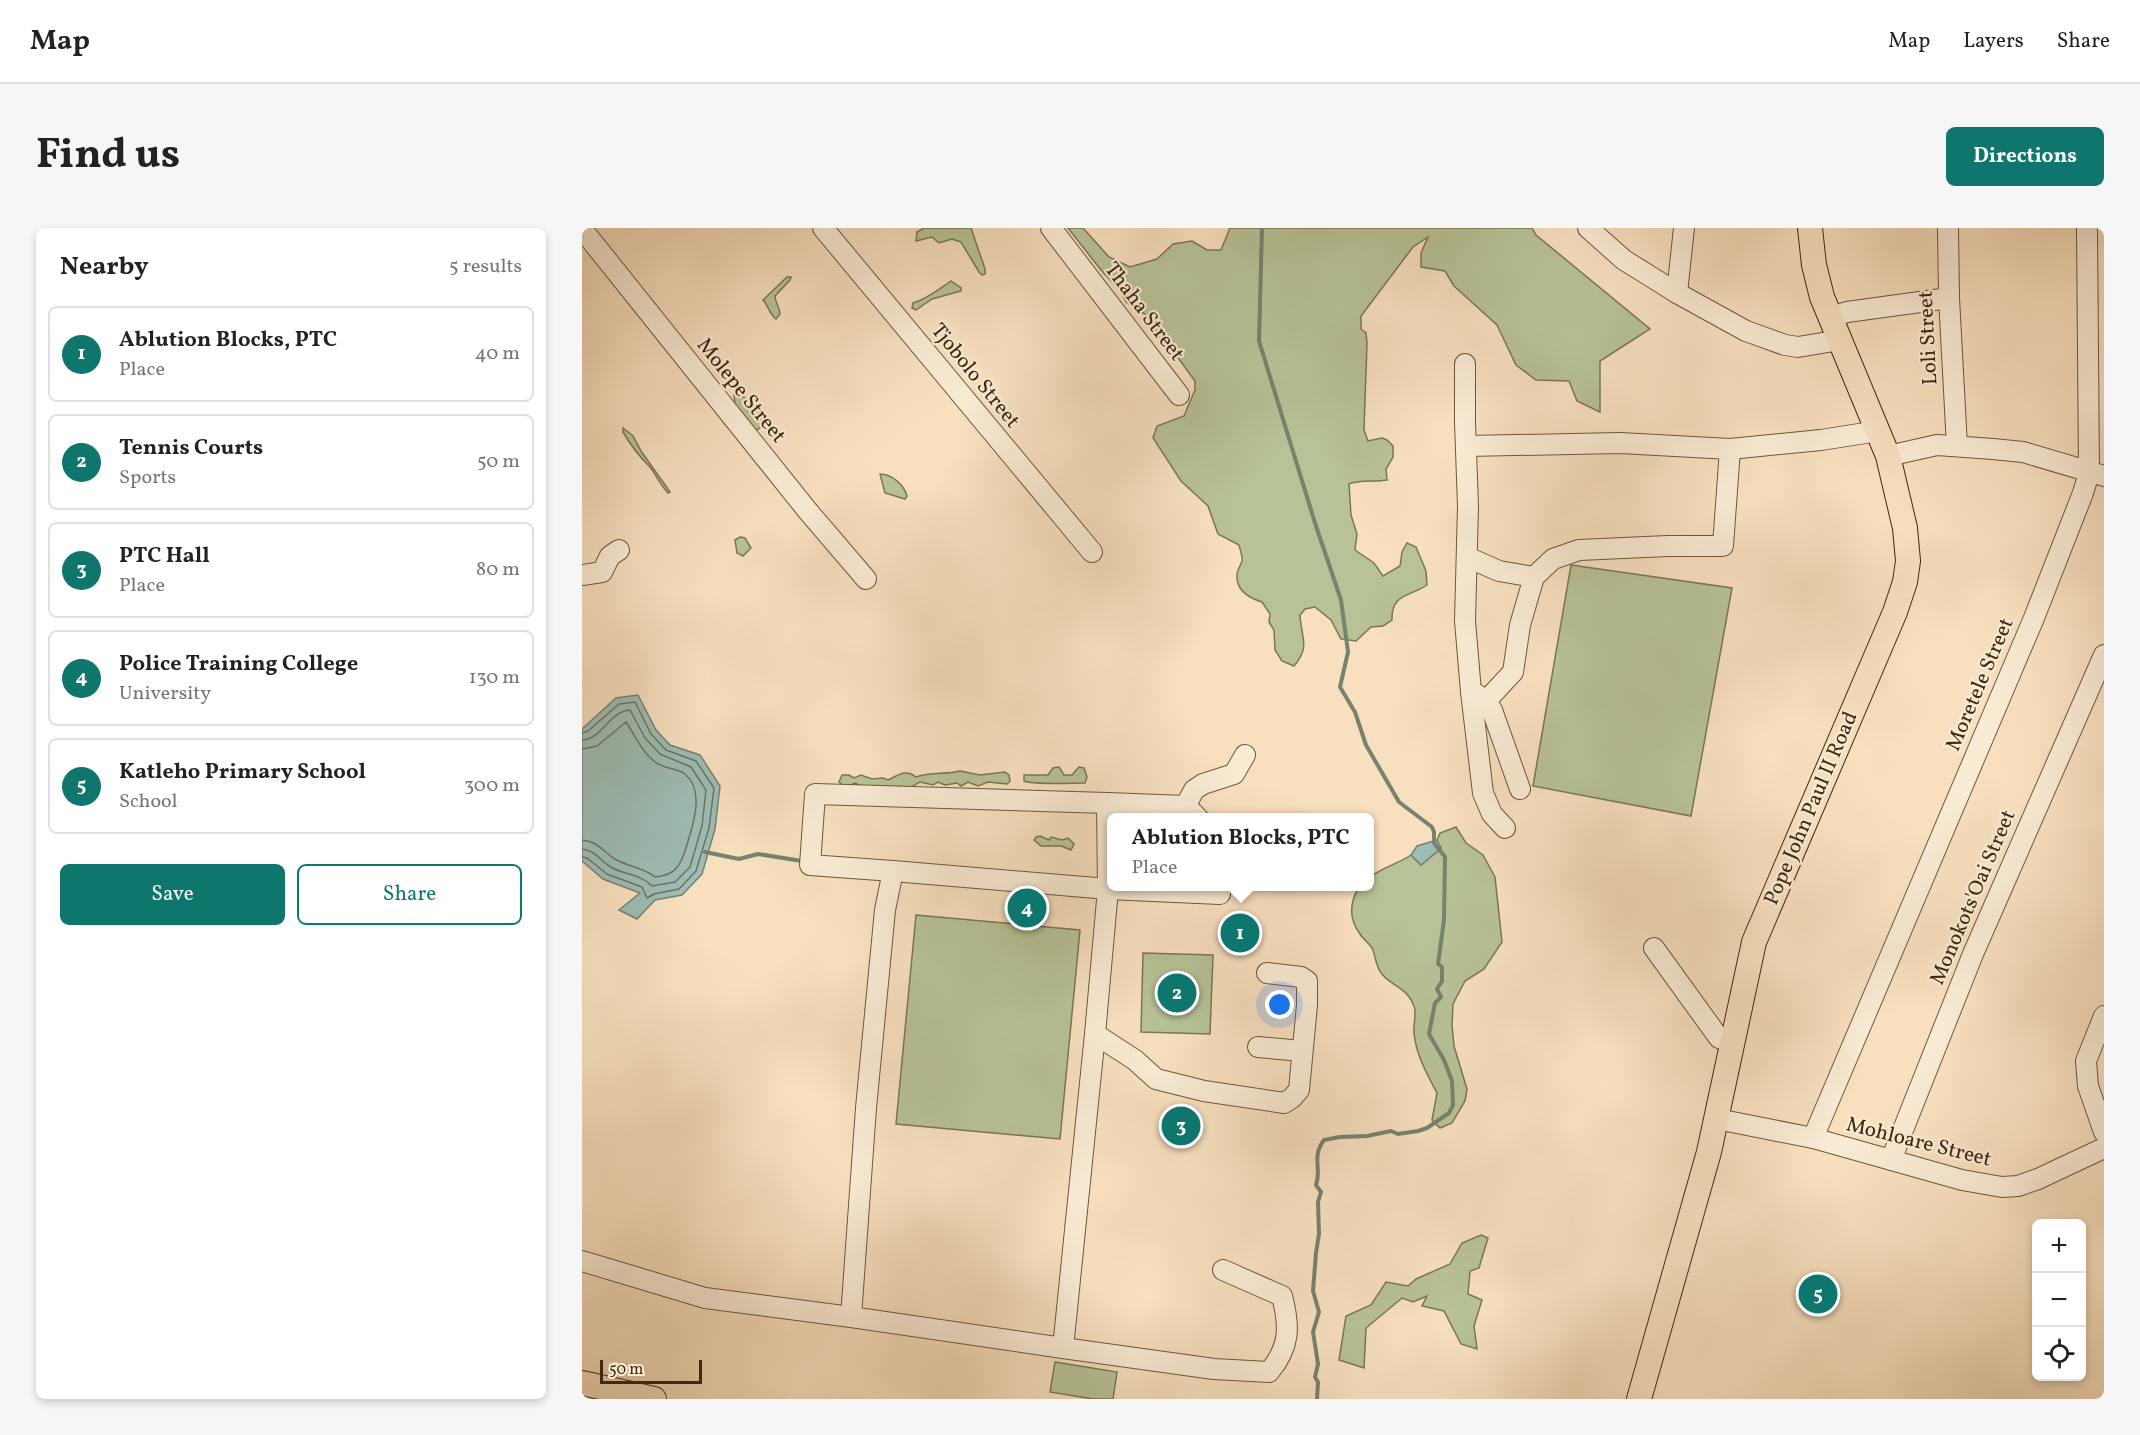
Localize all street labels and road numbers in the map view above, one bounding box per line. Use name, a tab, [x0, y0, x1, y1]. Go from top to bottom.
street label: Thaha Street	[1097, 256, 1191, 367]
street label: Loli Street	[1912, 290, 1945, 386]
street label: Tjobolo Street	[924, 317, 1026, 435]
street label: Molepe Street	[689, 332, 792, 450]
street label: Moretele Street	[1939, 614, 2021, 755]
street label: Pope John Paul II Road	[1757, 707, 1865, 910]
street label: Monokots'Oai Street	[1923, 806, 2023, 989]
street label: Mohloare Street	[1843, 1110, 1994, 1174]

